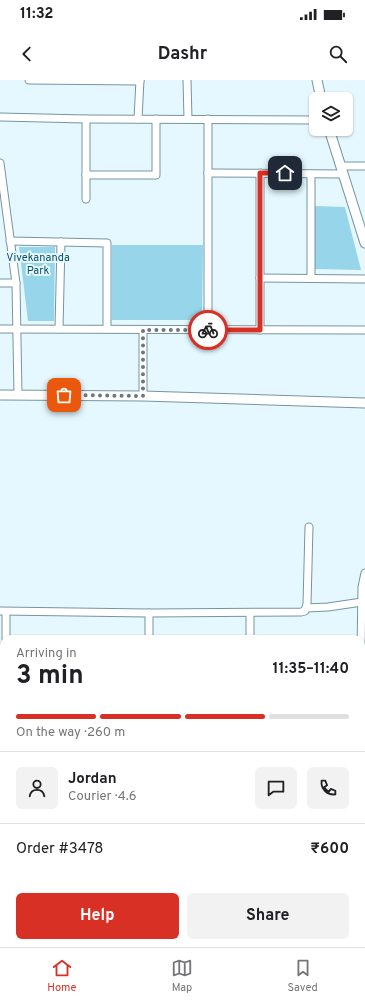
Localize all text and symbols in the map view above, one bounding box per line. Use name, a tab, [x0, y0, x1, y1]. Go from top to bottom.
text: 11:32	[20, 5, 54, 24]
icon: back	[16, 43, 38, 65]
text: Dashr	[158, 43, 207, 66]
icon: search	[327, 43, 349, 65]
map controls	[309, 92, 353, 136]
button: layers	[309, 92, 353, 136]
pin	[268, 156, 302, 190]
icon: home	[274, 162, 296, 184]
park label: Vivekananda Park	[6, 251, 70, 278]
courier	[188, 310, 228, 350]
icon: bike	[197, 319, 219, 341]
pin	[47, 378, 81, 412]
icon: bag	[53, 384, 75, 406]
text: Arriving in	[16, 646, 77, 662]
text: 3 min	[16, 660, 84, 693]
text: 11:35–11:40	[273, 660, 349, 679]
text: On the way · 260 m	[16, 725, 125, 741]
button: person	[16, 767, 58, 809]
button: chat	[255, 767, 297, 809]
button: phone	[307, 767, 349, 809]
text: Jordan	[68, 770, 117, 789]
text: Courier · 4.6	[68, 789, 136, 805]
text: Order #3478	[16, 840, 103, 859]
text: ₹600	[310, 840, 349, 859]
button: Help	[16, 893, 179, 939]
button: Share	[187, 893, 349, 939]
tab: Home	[47, 957, 76, 995]
tab: Map	[171, 957, 193, 995]
tab: Saved	[288, 957, 318, 995]

